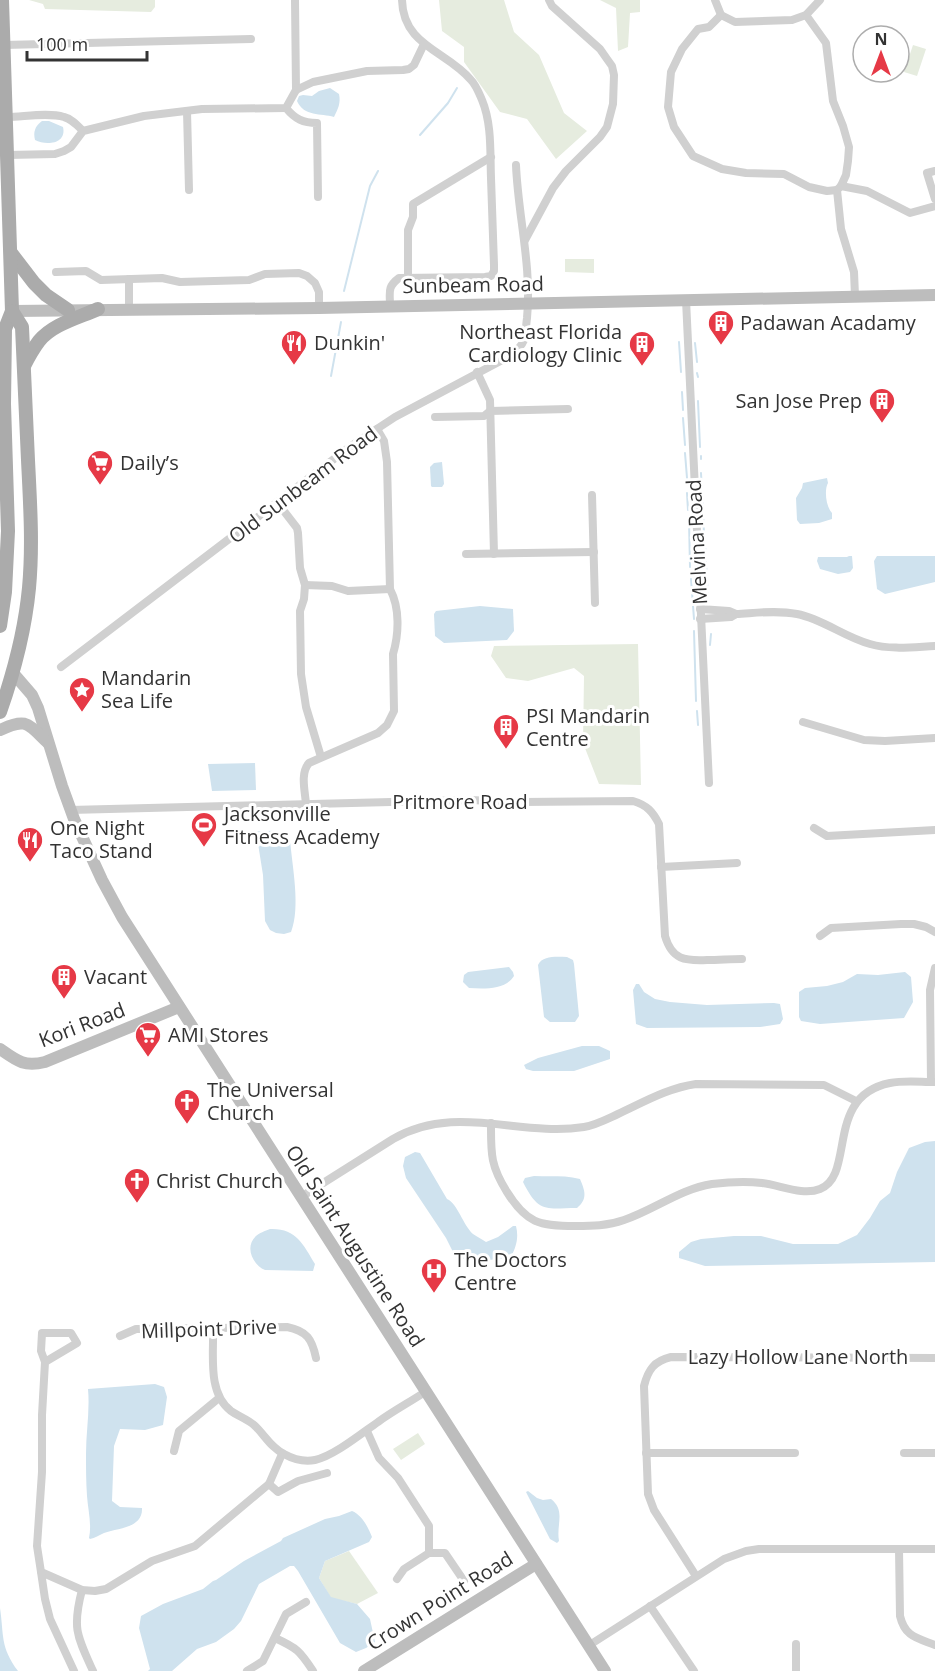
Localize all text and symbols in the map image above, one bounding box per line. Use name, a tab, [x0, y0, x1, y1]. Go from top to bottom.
scale bar	[27, 24, 147, 62]
north arrow	[851, 24, 911, 84]
text: N	[874, 28, 888, 50]
text: 100 m	[36, 32, 88, 56]
street label: Sunbeam Road	[402, 270, 544, 299]
building icon: Padawan Acadamy	[706, 308, 736, 346]
place label: Padawan Acadamy	[740, 309, 917, 336]
place label: Northeast Florida Cardiology Clinic	[459, 318, 622, 368]
restaurant icon: Dunkin'	[279, 328, 309, 366]
place label: Dunkin'	[314, 329, 385, 356]
building icon: Northeast Florida Cardiology Clinic	[627, 329, 657, 367]
building icon: San Jose Prep	[867, 386, 897, 424]
place label: San Jose Prep	[735, 387, 862, 414]
street label: Old Sunbeam Road	[223, 420, 383, 549]
supermarket icon: Daily’s	[85, 448, 115, 486]
place label: Daily’s	[120, 449, 179, 476]
street label: Melvina Road	[680, 479, 713, 605]
place label: Mandarin Sea Life	[101, 664, 191, 714]
place icon: Mandarin Sea Life	[67, 675, 97, 713]
place label: PSI Mandarin Centre	[526, 702, 650, 752]
building icon: PSI Mandarin Centre	[491, 712, 521, 750]
street label: Pritmore Road	[392, 788, 528, 815]
place label: Jacksonville Fitness Academy	[222, 800, 381, 850]
sports icon: Jacksonville Fitness Academy	[189, 810, 219, 848]
place label: One Night Taco Stand	[50, 814, 153, 864]
restaurant icon: One Night Taco Stand	[15, 825, 45, 863]
building icon: Vacant	[49, 962, 79, 1000]
place label: Vacant	[84, 963, 147, 990]
street label: Kori Road	[35, 996, 129, 1053]
supermarket icon: AMI Stores	[133, 1020, 163, 1058]
place label: AMI Stores	[168, 1021, 268, 1048]
place label: The Universal Church	[207, 1076, 334, 1126]
church icon: The Universal Church	[172, 1087, 202, 1125]
street label: Old Saint Augustine Road	[280, 1139, 431, 1352]
church icon: Christ Church	[122, 1166, 152, 1204]
place label: Christ Church	[156, 1167, 283, 1194]
place label: The Doctors Centre	[454, 1246, 567, 1296]
hospital icon: The Doctors Centre	[419, 1256, 449, 1294]
street label: Millpoint Drive	[141, 1313, 277, 1344]
street label: Lazy Hollow Lane North	[688, 1343, 908, 1370]
street label: Crown Point Road	[362, 1545, 518, 1656]

